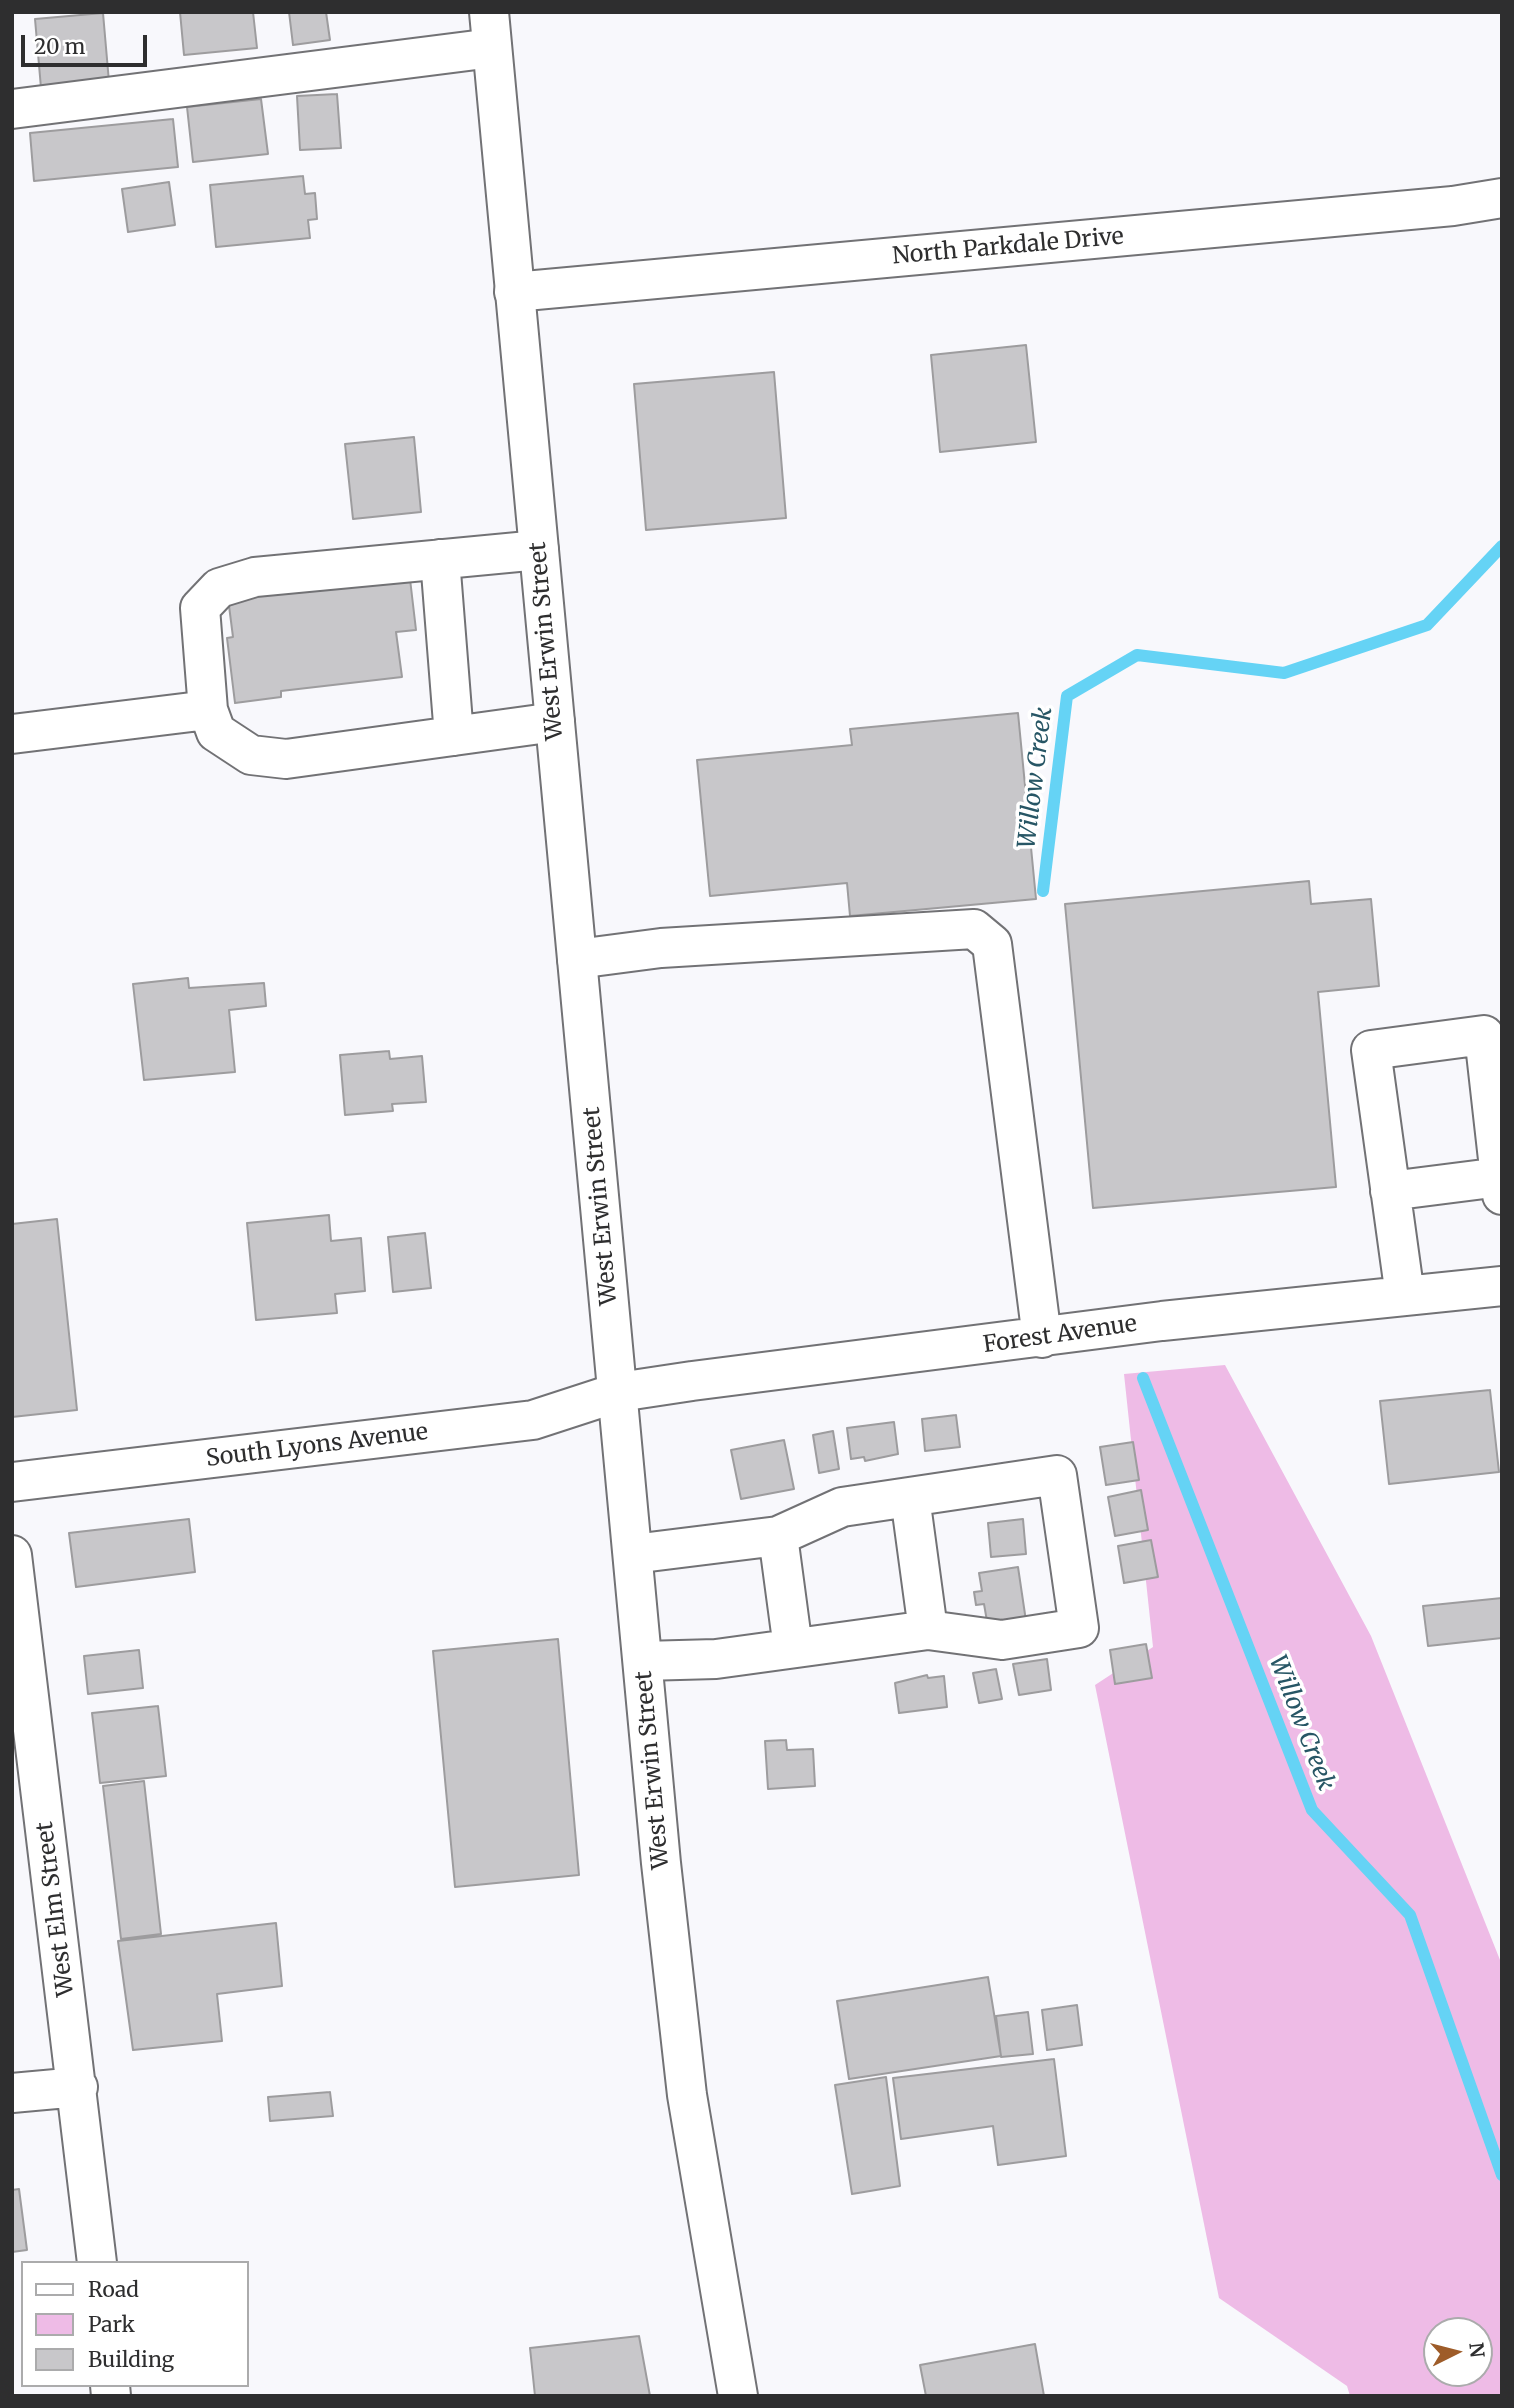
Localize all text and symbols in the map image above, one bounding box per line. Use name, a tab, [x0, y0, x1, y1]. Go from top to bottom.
scale bar	[24, 21, 150, 65]
text: 20 m	[34, 33, 85, 60]
street label: North Parkdale Drive	[891, 223, 1125, 271]
street label: West Erwin Street	[525, 541, 569, 741]
water label: Willow Creek	[1013, 706, 1059, 850]
street label: West Erwin Street	[579, 1106, 623, 1306]
street label: Forest Avenue	[981, 1311, 1139, 1359]
street label: South Lyons Avenue	[204, 1419, 430, 1473]
water label: Willow Creek	[1262, 1651, 1340, 1795]
street label: West Erwin Street	[631, 1670, 675, 1870]
street label: West Elm Street	[32, 1820, 80, 1998]
legend	[21, 2261, 248, 2387]
text: Road	[88, 2276, 139, 2303]
text: Park	[88, 2311, 135, 2338]
north arrow	[1423, 2317, 1493, 2387]
text: N	[1464, 2341, 1490, 2359]
text: Building	[88, 2346, 174, 2373]

